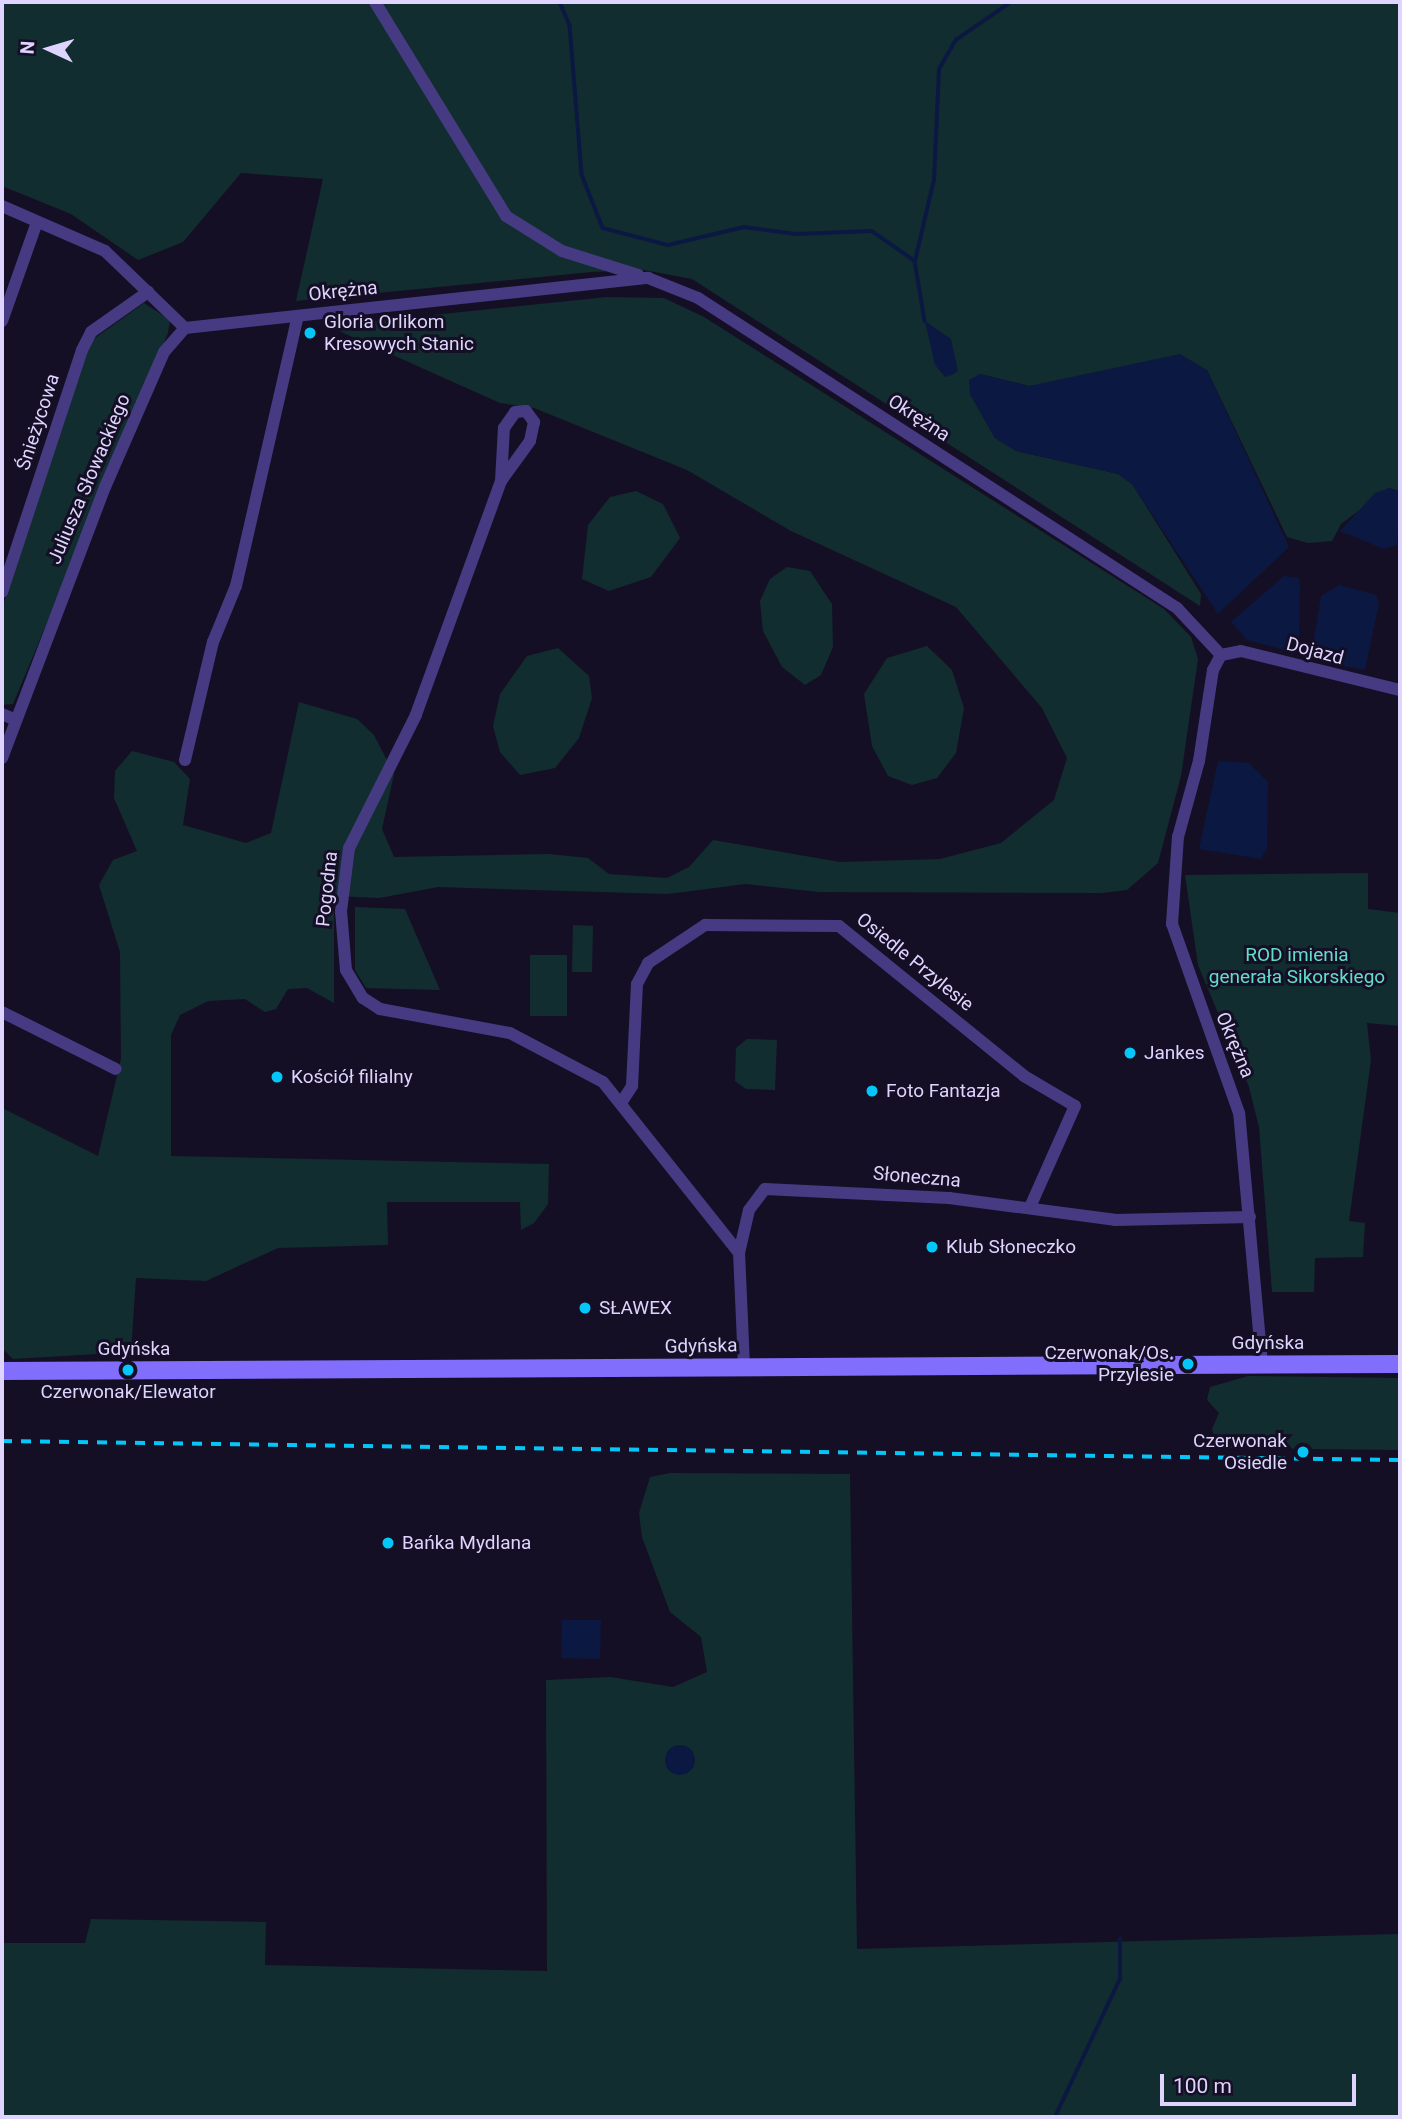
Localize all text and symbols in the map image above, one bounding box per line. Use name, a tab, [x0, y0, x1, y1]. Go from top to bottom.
north arrow	[14, 14, 84, 84]
text: N	[16, 40, 39, 55]
street label: Okrężna	[307, 276, 379, 306]
place label: Gloria Orlikom Kresowych Stanic	[324, 311, 474, 355]
marker: Gloria Orlikom Kresowych Stanic	[302, 325, 318, 341]
street label: Śnieżycowa	[12, 371, 64, 473]
street label: Okrężna	[884, 390, 954, 446]
street label: Juliusza Słowackiego	[43, 391, 135, 567]
street label: Dojazd	[1284, 632, 1346, 670]
street label: Pogodna	[312, 850, 342, 928]
street label: Osiedle Przylesie	[852, 908, 978, 1016]
park label: ROD imienia generała Sikorskiego	[1209, 944, 1385, 988]
street label: Okrężna	[1211, 1009, 1259, 1081]
place label: Jankes	[1144, 1042, 1205, 1064]
marker: Jankes	[1122, 1045, 1138, 1061]
place label: Kościół filialny	[291, 1066, 413, 1088]
marker: Kościół filialny	[269, 1069, 285, 1085]
place label: Foto Fantazja	[886, 1080, 1001, 1102]
marker: Foto Fantazja	[864, 1083, 880, 1099]
street label: Słoneczna	[872, 1162, 962, 1192]
place label: Klub Słoneczko	[946, 1236, 1076, 1258]
marker: Klub Słoneczko	[924, 1239, 940, 1255]
place label: SŁAWEX	[599, 1297, 672, 1319]
marker: SŁAWEX	[577, 1300, 593, 1316]
street label: Gdyńska	[1232, 1332, 1304, 1354]
street label: Gdyńska	[664, 1334, 738, 1358]
street label: Gdyńska	[98, 1338, 170, 1360]
place label: Czerwonak/Os. Przylesie	[1044, 1342, 1174, 1386]
marker: Czerwonak/Os. Przylesie	[1180, 1356, 1196, 1372]
marker: Czerwonak/Elewator	[120, 1362, 136, 1378]
place label: Czerwonak/Elewator	[40, 1381, 216, 1403]
place label: Czerwonak Osiedle	[1193, 1430, 1287, 1474]
marker: Czerwonak Osiedle	[1293, 1442, 1313, 1462]
place label: Bańka Mydlana	[402, 1532, 531, 1554]
marker: Bańka Mydlana	[380, 1535, 396, 1551]
scale bar	[1164, 2060, 1360, 2104]
text: 100 m	[1173, 2074, 1232, 2098]

